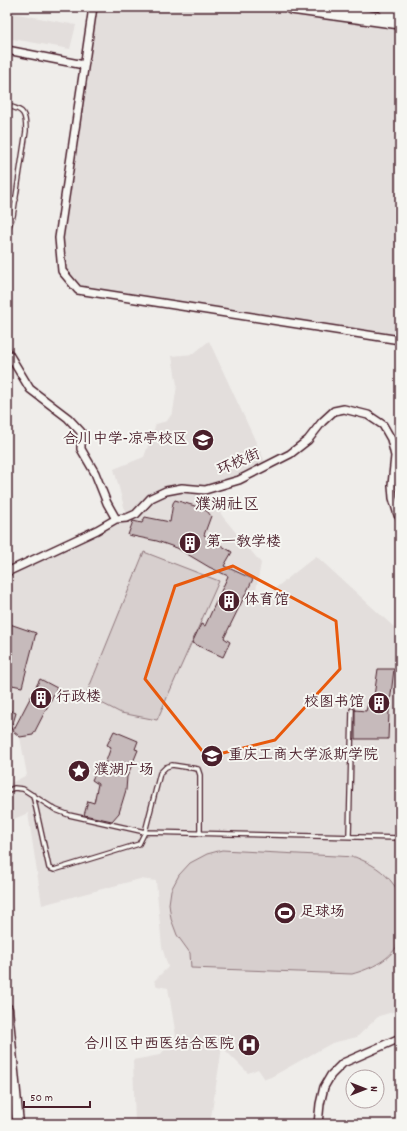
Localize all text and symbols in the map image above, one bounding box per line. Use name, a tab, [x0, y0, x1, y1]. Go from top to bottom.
school or university icon: 合川中学-凉亭校区	[190, 427, 216, 453]
place label: 合川中学-凉亭校区	[63, 429, 188, 451]
street label: 环校街	[214, 444, 264, 482]
district label: 濮湖社区	[195, 494, 259, 517]
building icon: 第一教学楼	[177, 530, 203, 556]
place label: 第一教学楼	[206, 532, 281, 554]
building icon: 体育馆	[216, 588, 242, 614]
place label: 体育馆	[244, 590, 289, 612]
building icon: 行政楼	[28, 685, 54, 711]
place label: 行政楼	[56, 687, 101, 709]
building icon: 校图书馆	[366, 690, 392, 716]
place label: 校图书馆	[304, 692, 364, 714]
school or university icon: 重庆工商大学派斯学院	[199, 743, 225, 769]
place label: 重庆工商大学派斯学院	[228, 745, 378, 767]
place icon: 濮湖广场	[66, 758, 92, 784]
place label: 濮湖广场	[94, 760, 154, 782]
sports icon: 足球场	[272, 900, 298, 926]
place label: 足球场	[300, 902, 345, 924]
hospital icon: 合川区中西医结合医院	[236, 1032, 262, 1058]
place label: 合川区中西医结合医院	[84, 1034, 234, 1056]
north arrow	[345, 1069, 385, 1109]
scale bar	[24, 1083, 90, 1109]
text: N	[365, 1086, 381, 1092]
text: 50 m	[30, 1090, 53, 1107]

